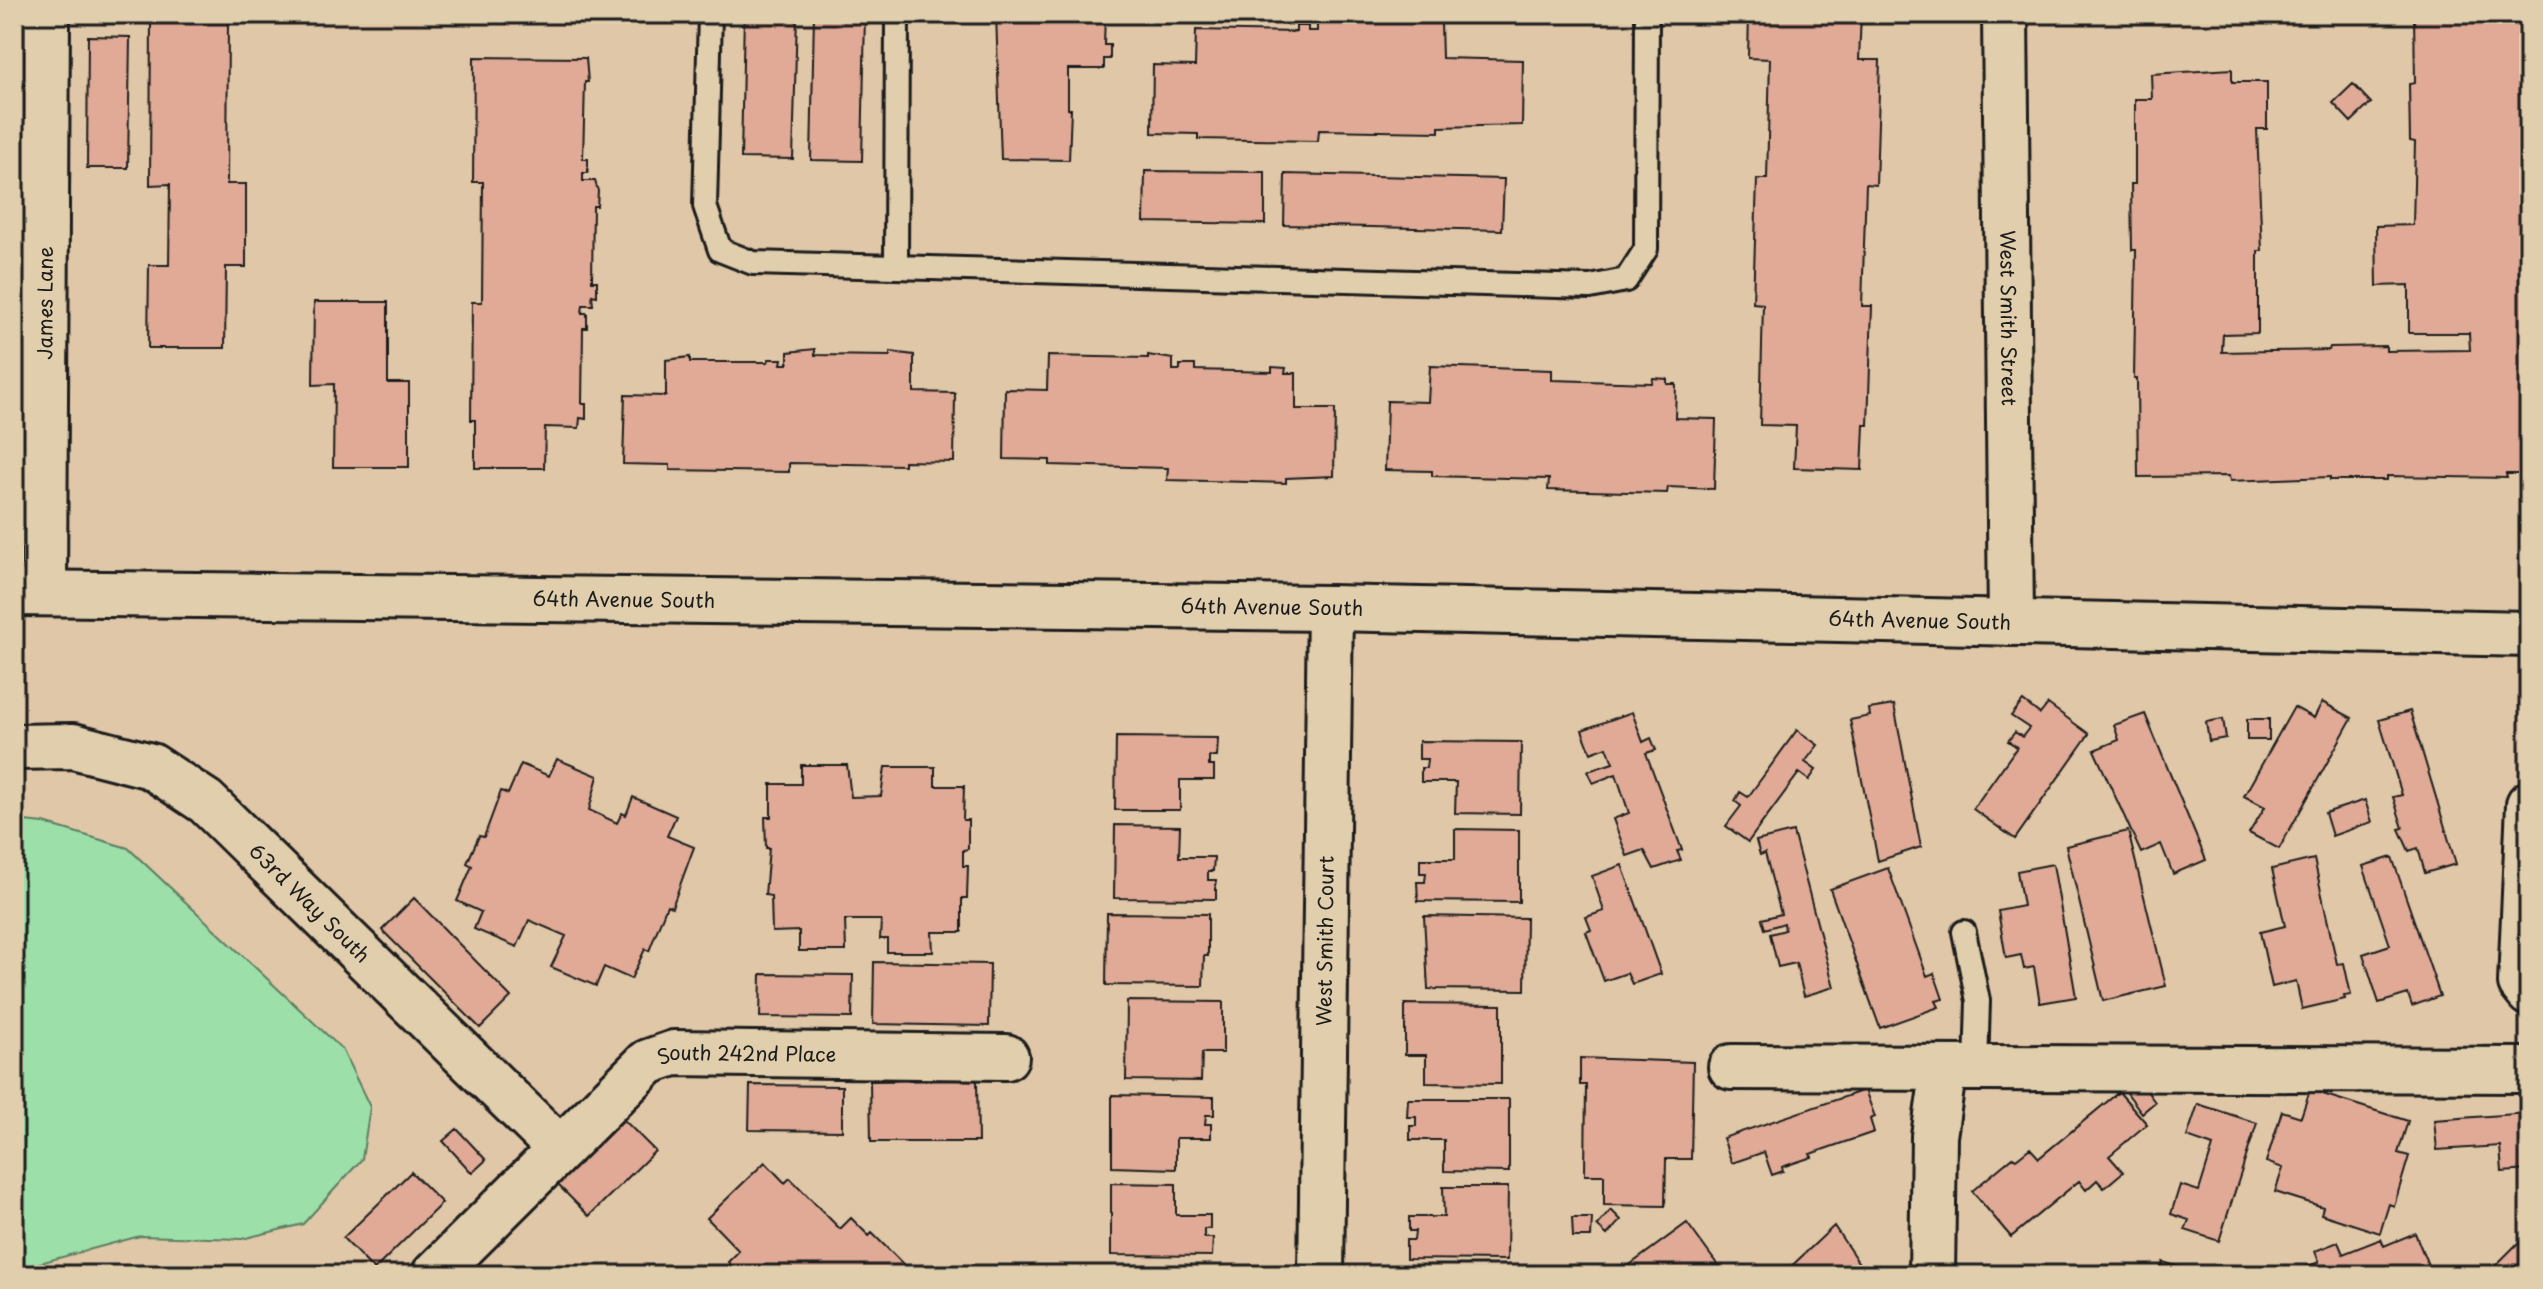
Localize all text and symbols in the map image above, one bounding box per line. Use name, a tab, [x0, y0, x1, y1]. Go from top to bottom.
street label: West Smith Street	[1993, 230, 2025, 406]
street label: James Lane	[29, 246, 60, 360]
street label: 64th Avenue South	[533, 583, 715, 615]
street label: 64th Avenue South	[1180, 590, 1364, 623]
street label: 64th Avenue South	[1828, 603, 2011, 637]
street label: 63rd Way South	[243, 836, 377, 969]
street label: West Smith Court	[1308, 856, 1341, 1026]
street label: South 242nd Place	[653, 1037, 836, 1072]

